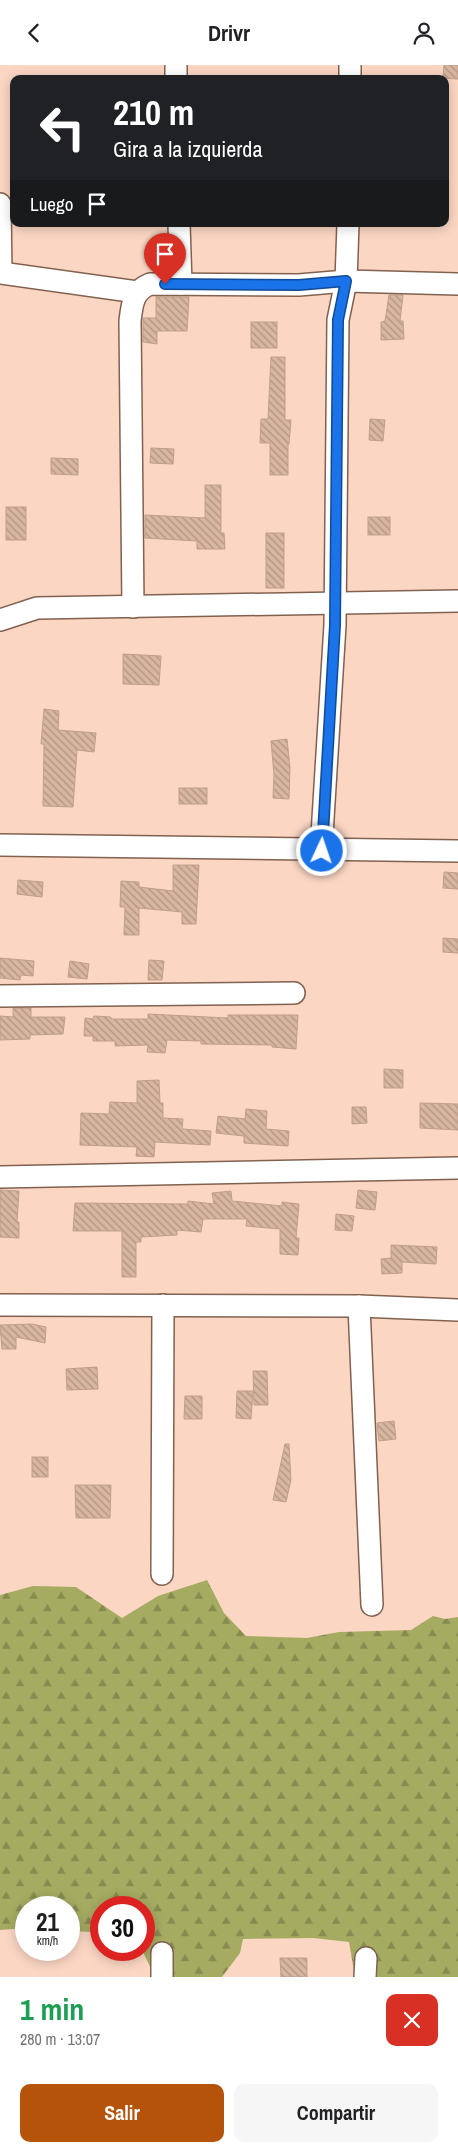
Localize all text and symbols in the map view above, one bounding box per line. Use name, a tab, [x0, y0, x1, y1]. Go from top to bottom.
text: Drivr	[208, 18, 250, 48]
icon: back	[20, 19, 48, 47]
icon: person	[410, 19, 438, 47]
text: 210 m	[113, 89, 194, 136]
icon: left	[30, 95, 95, 160]
text: Gira a la izquierda	[113, 134, 262, 164]
icon: arrive	[83, 190, 111, 218]
text: Luego	[30, 191, 73, 217]
pin	[144, 233, 186, 284]
icon: arrive	[151, 240, 179, 268]
position arrow	[295, 824, 347, 876]
speed limit sign: 30	[90, 1896, 155, 1961]
text: 21	[36, 1905, 59, 1939]
text: km/h	[37, 1933, 58, 1949]
text: 1 min	[20, 1989, 84, 2029]
button: close	[386, 1994, 438, 2046]
text: 280 m · 13:07	[20, 2028, 100, 2050]
button: Salir	[20, 2084, 224, 2142]
button: Compartir	[234, 2084, 438, 2142]

